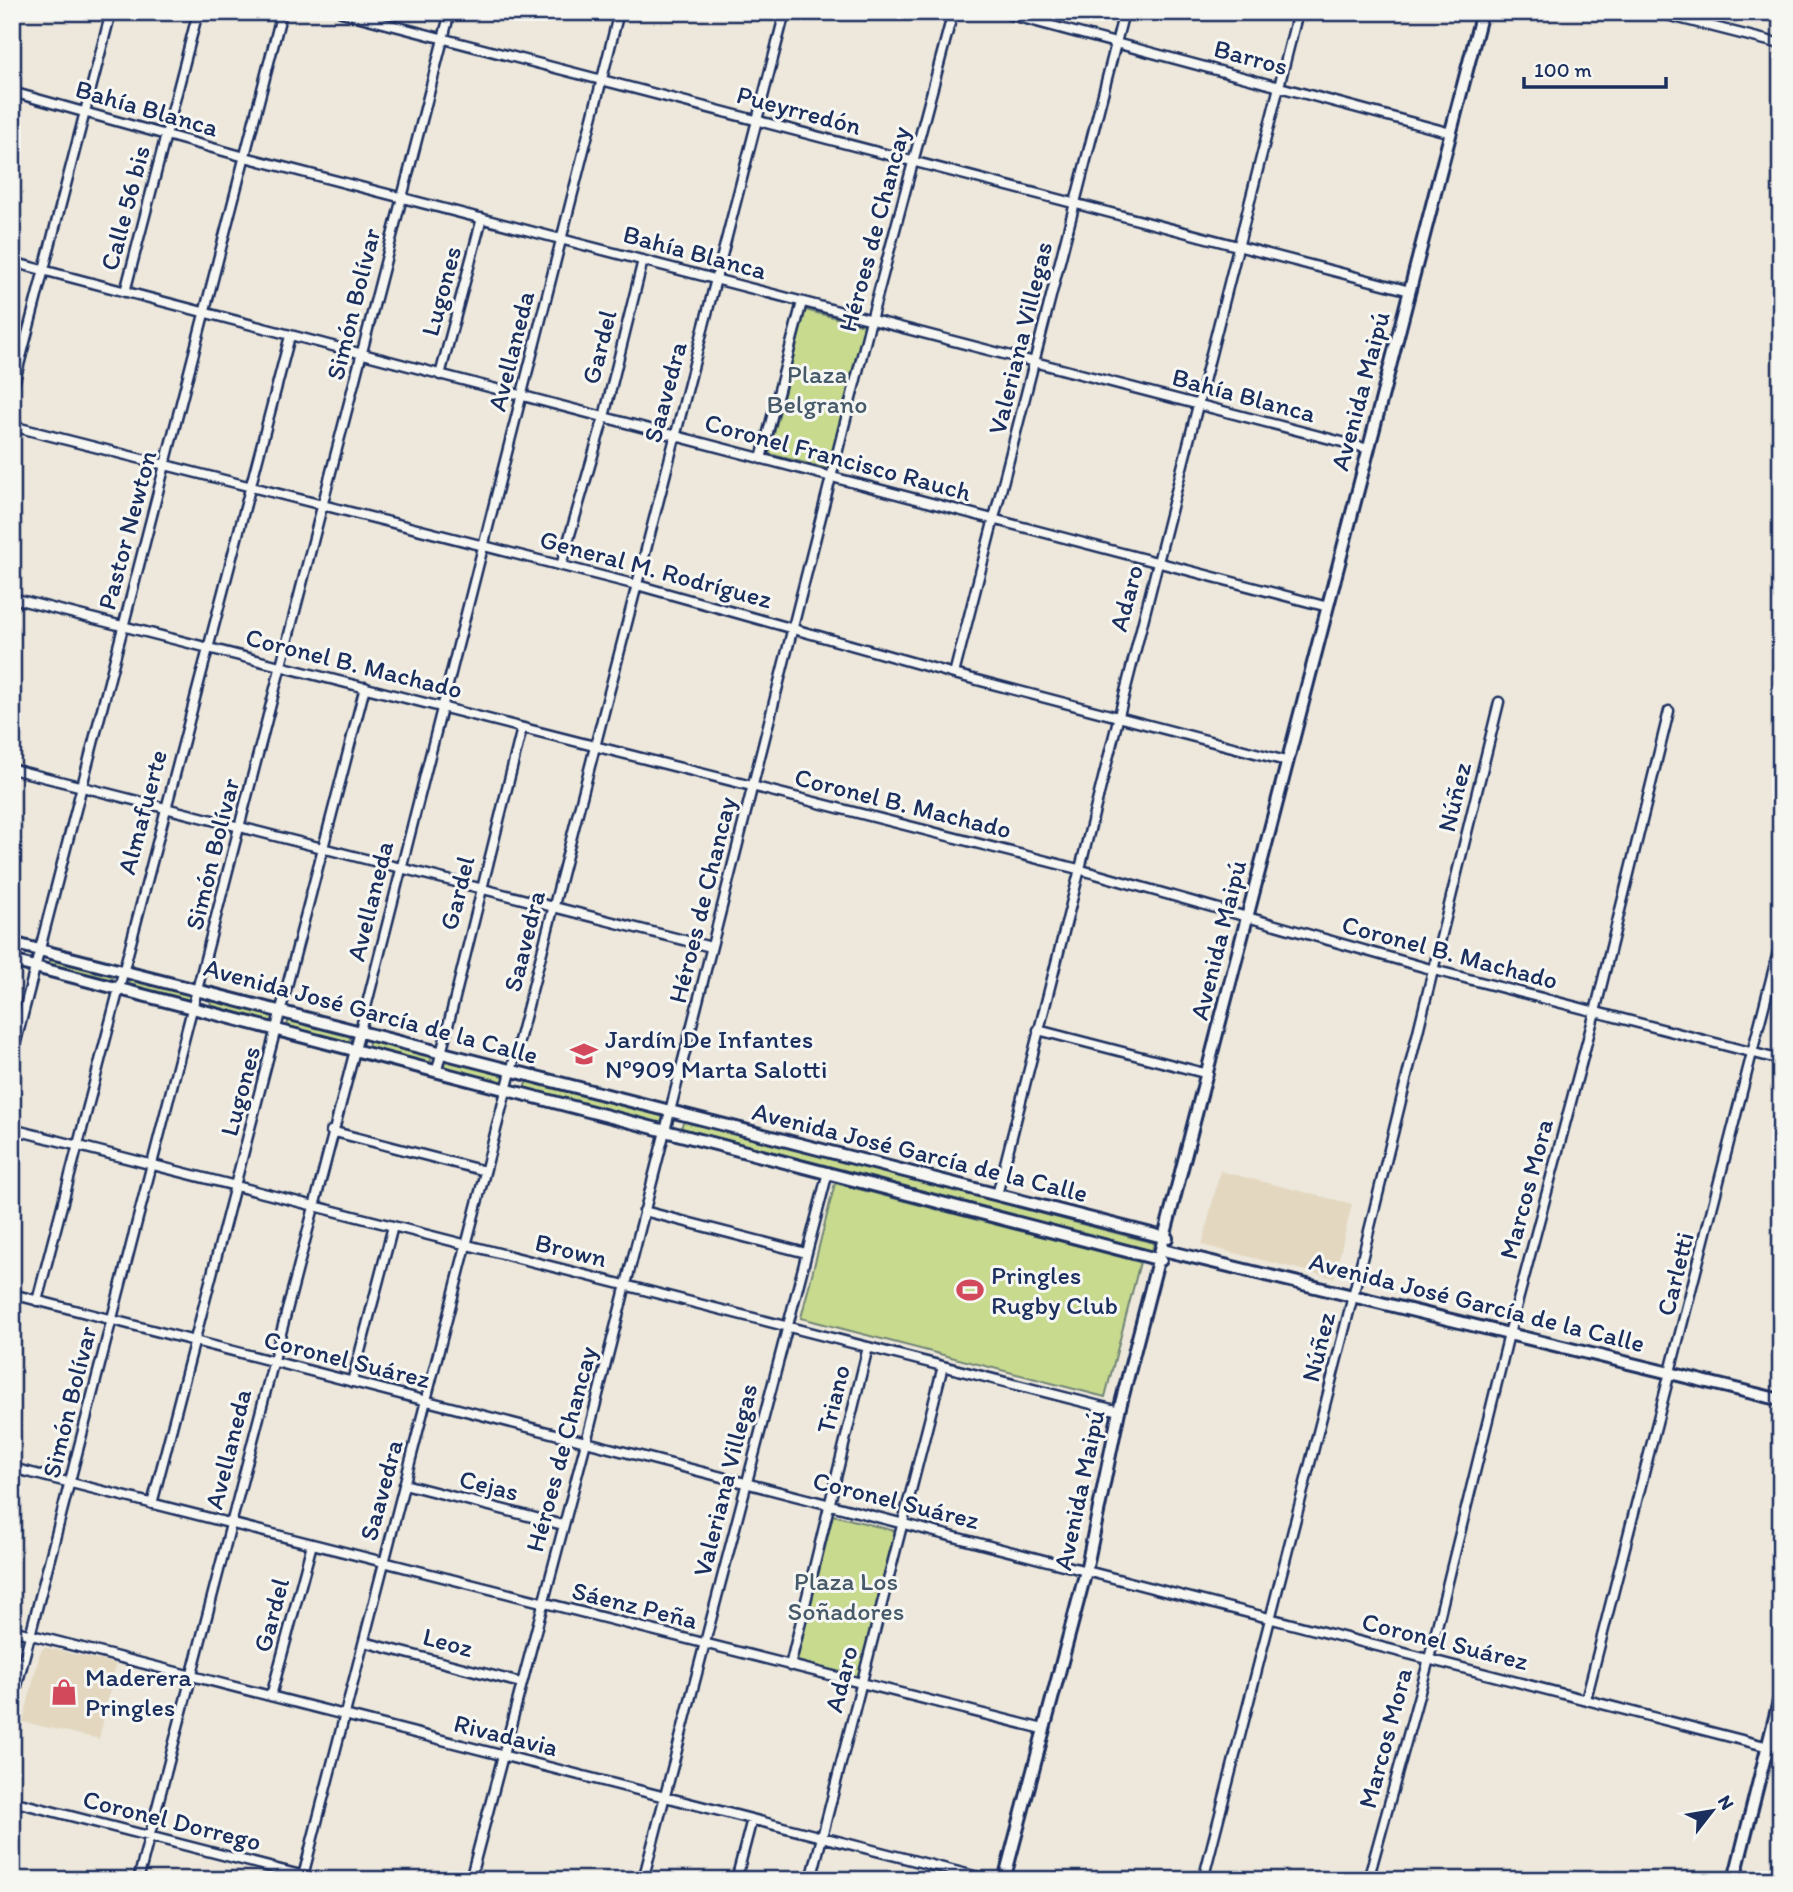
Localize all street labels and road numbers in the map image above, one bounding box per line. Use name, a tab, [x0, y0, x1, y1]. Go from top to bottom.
street label: Barros	[1210, 32, 1292, 82]
street label: Bahía Blanca	[72, 72, 223, 144]
street label: Pueyrredón	[733, 78, 865, 142]
street label: Héroes de Chancay	[831, 123, 917, 335]
street label: Calle 56 bis	[93, 142, 157, 274]
street label: Bahía Blanca	[620, 217, 771, 287]
street label: Simón Bolívar	[319, 225, 387, 383]
street label: Valeriana Villegas	[981, 238, 1059, 438]
street label: Lugones	[414, 242, 468, 340]
street label: Avellaneda	[481, 287, 542, 414]
street label: Gardel	[574, 307, 624, 387]
street label: Avenida Maipú	[1323, 308, 1397, 474]
street label: Saavedra	[636, 338, 694, 446]
street label: Bahía Blanca	[1169, 360, 1320, 430]
street label: Coronel Francisco Rauch	[701, 406, 975, 508]
street label: Pastor Newton	[90, 447, 164, 613]
street label: General M. Rodríguez	[536, 523, 776, 615]
street label: Adaro	[1102, 561, 1150, 635]
street label: Coronel B. Machado	[242, 621, 466, 705]
street label: Almafuerte	[110, 746, 174, 878]
street label: Núñez	[1430, 759, 1478, 835]
street label: Coronel B. Machado	[791, 761, 1015, 845]
street label: Simón Bolívar	[178, 775, 246, 933]
street label: Héroes de Chancay	[661, 793, 743, 1007]
street label: Avellaneda	[340, 837, 401, 964]
street label: Gardel	[432, 853, 482, 933]
street label: Avenida Maipú	[1183, 857, 1253, 1023]
street label: Saavedra	[496, 887, 552, 995]
street label: Coronel B. Machado	[1338, 908, 1562, 996]
street label: Avenida José García de la Calle	[200, 951, 542, 1071]
street label: Lugones	[213, 1042, 267, 1140]
street label: Avenida José García de la Calle	[749, 1095, 1091, 1209]
street label: Marcos Mora	[1492, 1115, 1560, 1263]
street label: Brown	[532, 1226, 610, 1274]
street label: Carletti	[1649, 1229, 1701, 1319]
street label: Avenida José García de la Calle	[1306, 1245, 1648, 1359]
street label: Núñez	[1294, 1309, 1342, 1385]
street label: Simón Bolívar	[35, 1323, 103, 1481]
street label: Coronel Suárez	[261, 1323, 434, 1395]
street label: Héroes de Chancay	[518, 1343, 604, 1555]
street label: Triano	[809, 1361, 857, 1437]
street label: Valeriana Villegas	[686, 1380, 764, 1580]
street label: Avellaneda	[198, 1385, 259, 1512]
street label: Avenida Maipú	[1046, 1407, 1112, 1573]
street label: Saavedra	[352, 1436, 410, 1544]
street label: Cejas	[456, 1462, 522, 1508]
street label: Coronel Suárez	[810, 1464, 983, 1536]
street label: Gardel	[246, 1574, 296, 1656]
street label: Sáenz Peña	[569, 1574, 702, 1636]
street label: Coronel Suárez	[1359, 1605, 1532, 1677]
street label: Leoz	[419, 1620, 477, 1664]
street label: Adaro	[817, 1642, 865, 1716]
street label: Marcos Mora	[1351, 1664, 1419, 1812]
street label: Rivadavia	[451, 1707, 562, 1763]
street label: Coronel Dorrego	[79, 1782, 265, 1858]

